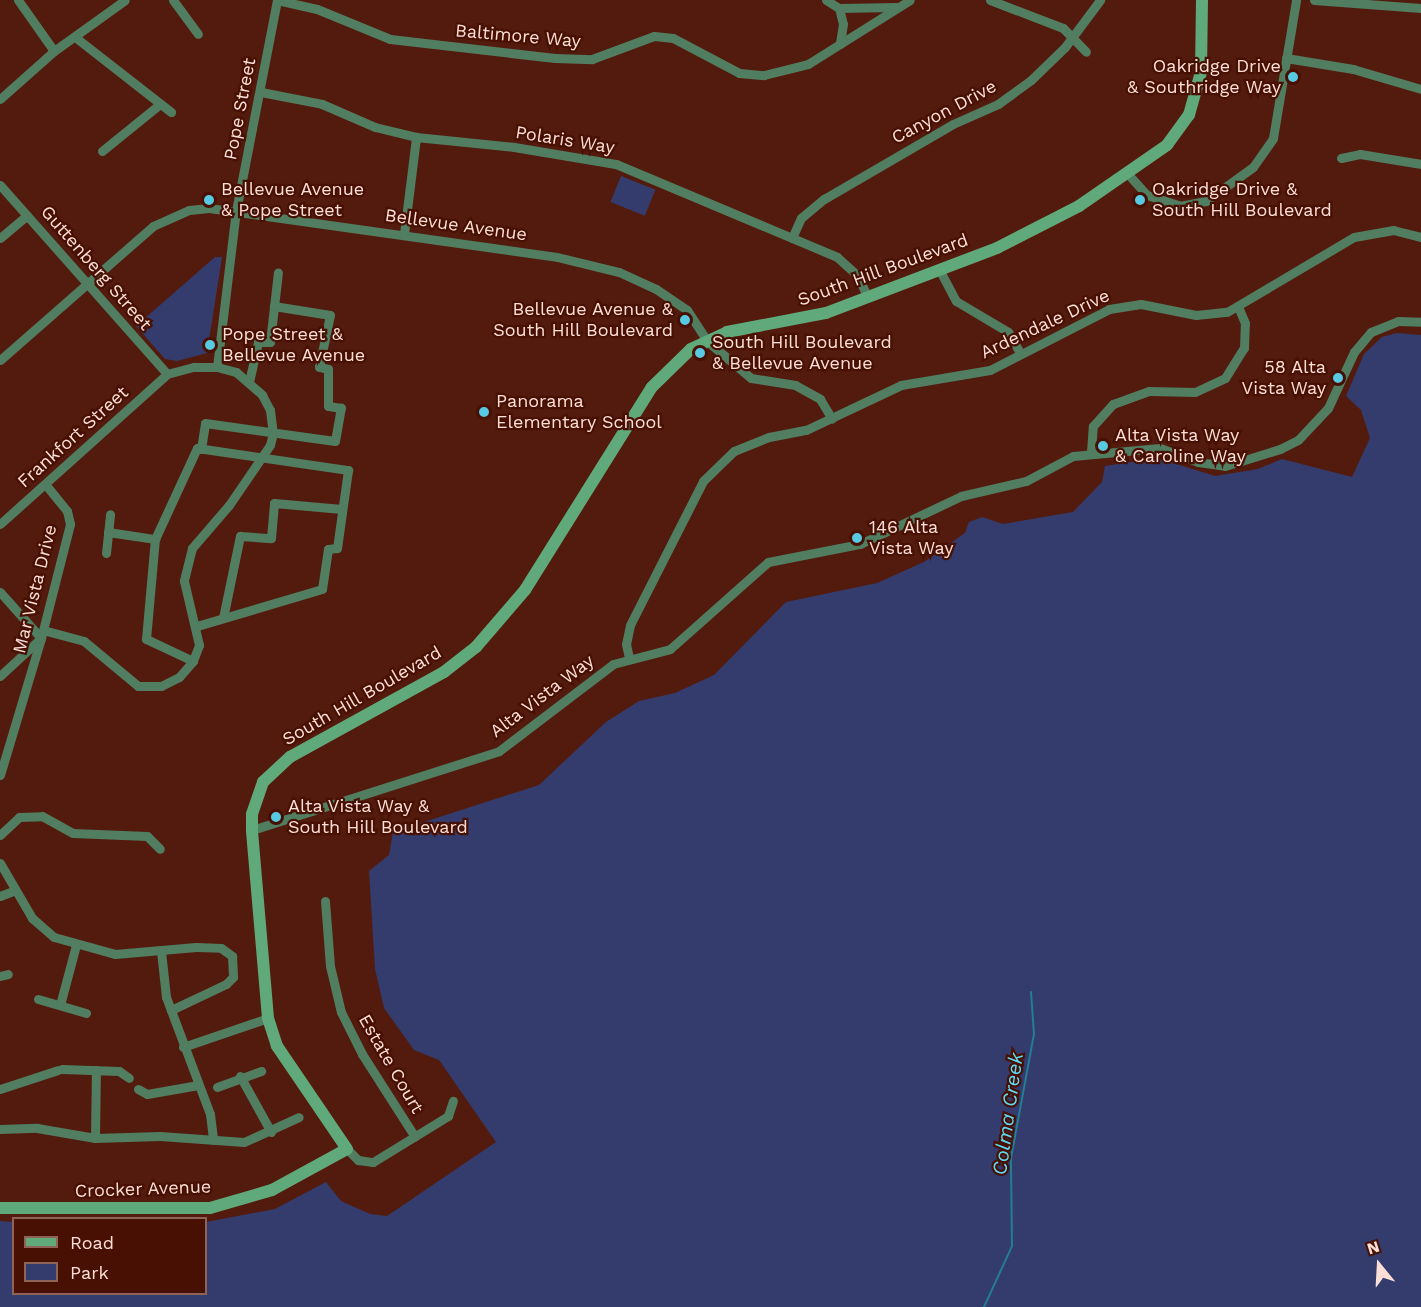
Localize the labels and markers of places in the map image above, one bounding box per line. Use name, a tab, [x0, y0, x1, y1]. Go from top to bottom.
place label: Oakridge Drive & Southridge Way	[1126, 56, 1281, 98]
marker: Oakridge Drive & Southridge Way	[1286, 70, 1300, 84]
place label: Bellevue Avenue & Pope Street	[221, 179, 365, 222]
place label: Oakridge Drive & South Hill Boulevard	[1152, 179, 1332, 222]
marker: Bellevue Avenue & Pope Street	[202, 193, 216, 207]
marker: Oakridge Drive & South Hill Boulevard	[1133, 193, 1147, 207]
place label: Bellevue Avenue & South Hill Boulevard	[493, 299, 673, 342]
marker: Bellevue Avenue & South Hill Boulevard	[678, 313, 692, 327]
place label: Pope Street & Bellevue Avenue	[222, 324, 366, 366]
place label: South Hill Boulevard & Bellevue Avenue	[712, 332, 892, 374]
marker: Pope Street & Bellevue Avenue	[203, 338, 217, 352]
marker: South Hill Boulevard & Bellevue Avenue	[693, 346, 707, 360]
place label: 58 Alta Vista Way	[1241, 357, 1326, 400]
marker: 58 Alta Vista Way	[1331, 371, 1345, 385]
place label: Panorama Elementary School	[496, 391, 662, 434]
marker: Panorama Elementary School	[477, 405, 491, 419]
place label: Alta Vista Way & Caroline Way	[1115, 425, 1246, 468]
marker: Alta Vista Way & Caroline Way	[1096, 439, 1110, 453]
place label: 146 Alta Vista Way	[869, 517, 954, 560]
marker: 146 Alta Vista Way	[850, 531, 864, 545]
place label: Alta Vista Way & South Hill Boulevard	[288, 796, 468, 838]
marker: Alta Vista Way & South Hill Boulevard	[269, 810, 283, 824]

